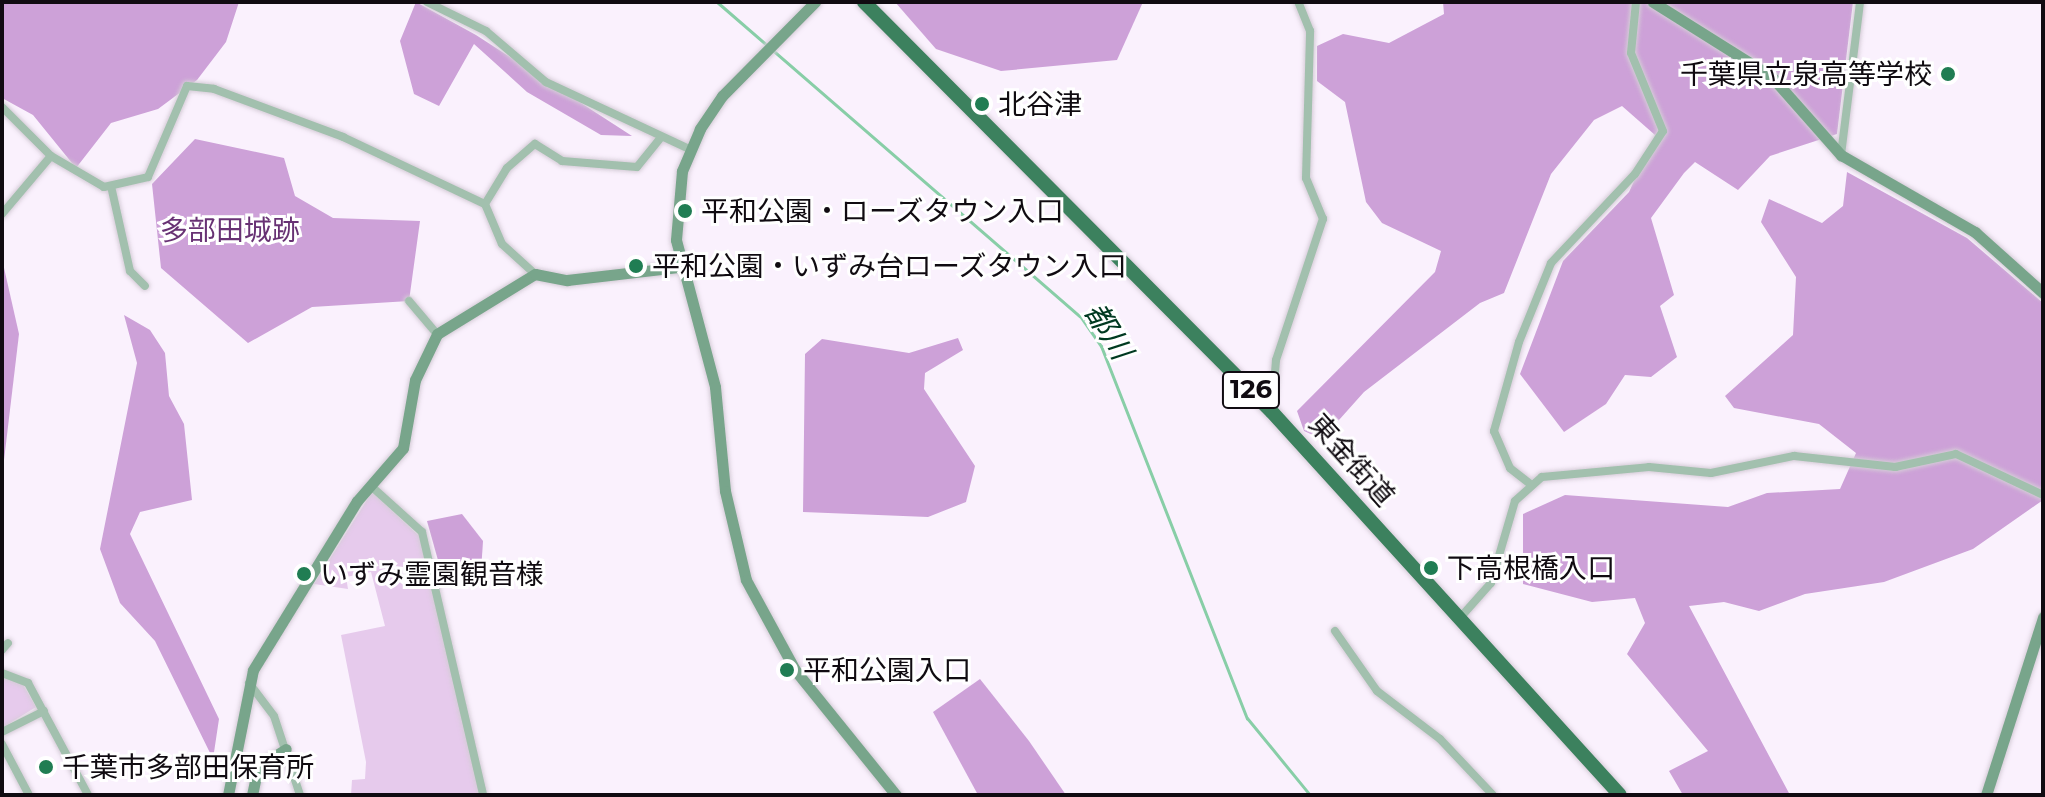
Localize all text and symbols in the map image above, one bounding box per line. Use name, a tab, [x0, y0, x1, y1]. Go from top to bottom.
place label: 千葉県立泉高等学校	[1680, 57, 1932, 91]
marker: 千葉県立泉高等学校	[1939, 65, 1957, 83]
place label: 北谷津	[998, 87, 1082, 121]
marker: 北谷津	[973, 95, 991, 113]
place label: 平和公園・ローズタウン入口	[701, 194, 1065, 228]
marker: 平和公園・ローズタウン入口	[676, 202, 694, 220]
park label: 多部田城跡	[160, 213, 300, 247]
place label: 平和公園・いずみ台ローズタウン入口	[652, 249, 1128, 283]
marker: 平和公園・いずみ台ローズタウン入口	[627, 257, 645, 275]
water label: 都川	[1077, 296, 1139, 366]
road number: 126	[1221, 368, 1281, 412]
street label: 東金街道	[1302, 407, 1402, 513]
place label: 下高根橋入口	[1447, 551, 1615, 585]
place label: いずみ霊園観音様	[320, 557, 544, 591]
marker: 下高根橋入口	[1422, 559, 1440, 577]
marker: いずみ霊園観音様	[295, 565, 313, 583]
place label: 平和公園入口	[803, 653, 971, 687]
marker: 平和公園入口	[778, 661, 796, 679]
place label: 千葉市多部田保育所	[62, 750, 314, 784]
marker: 千葉市多部田保育所	[37, 758, 55, 776]

